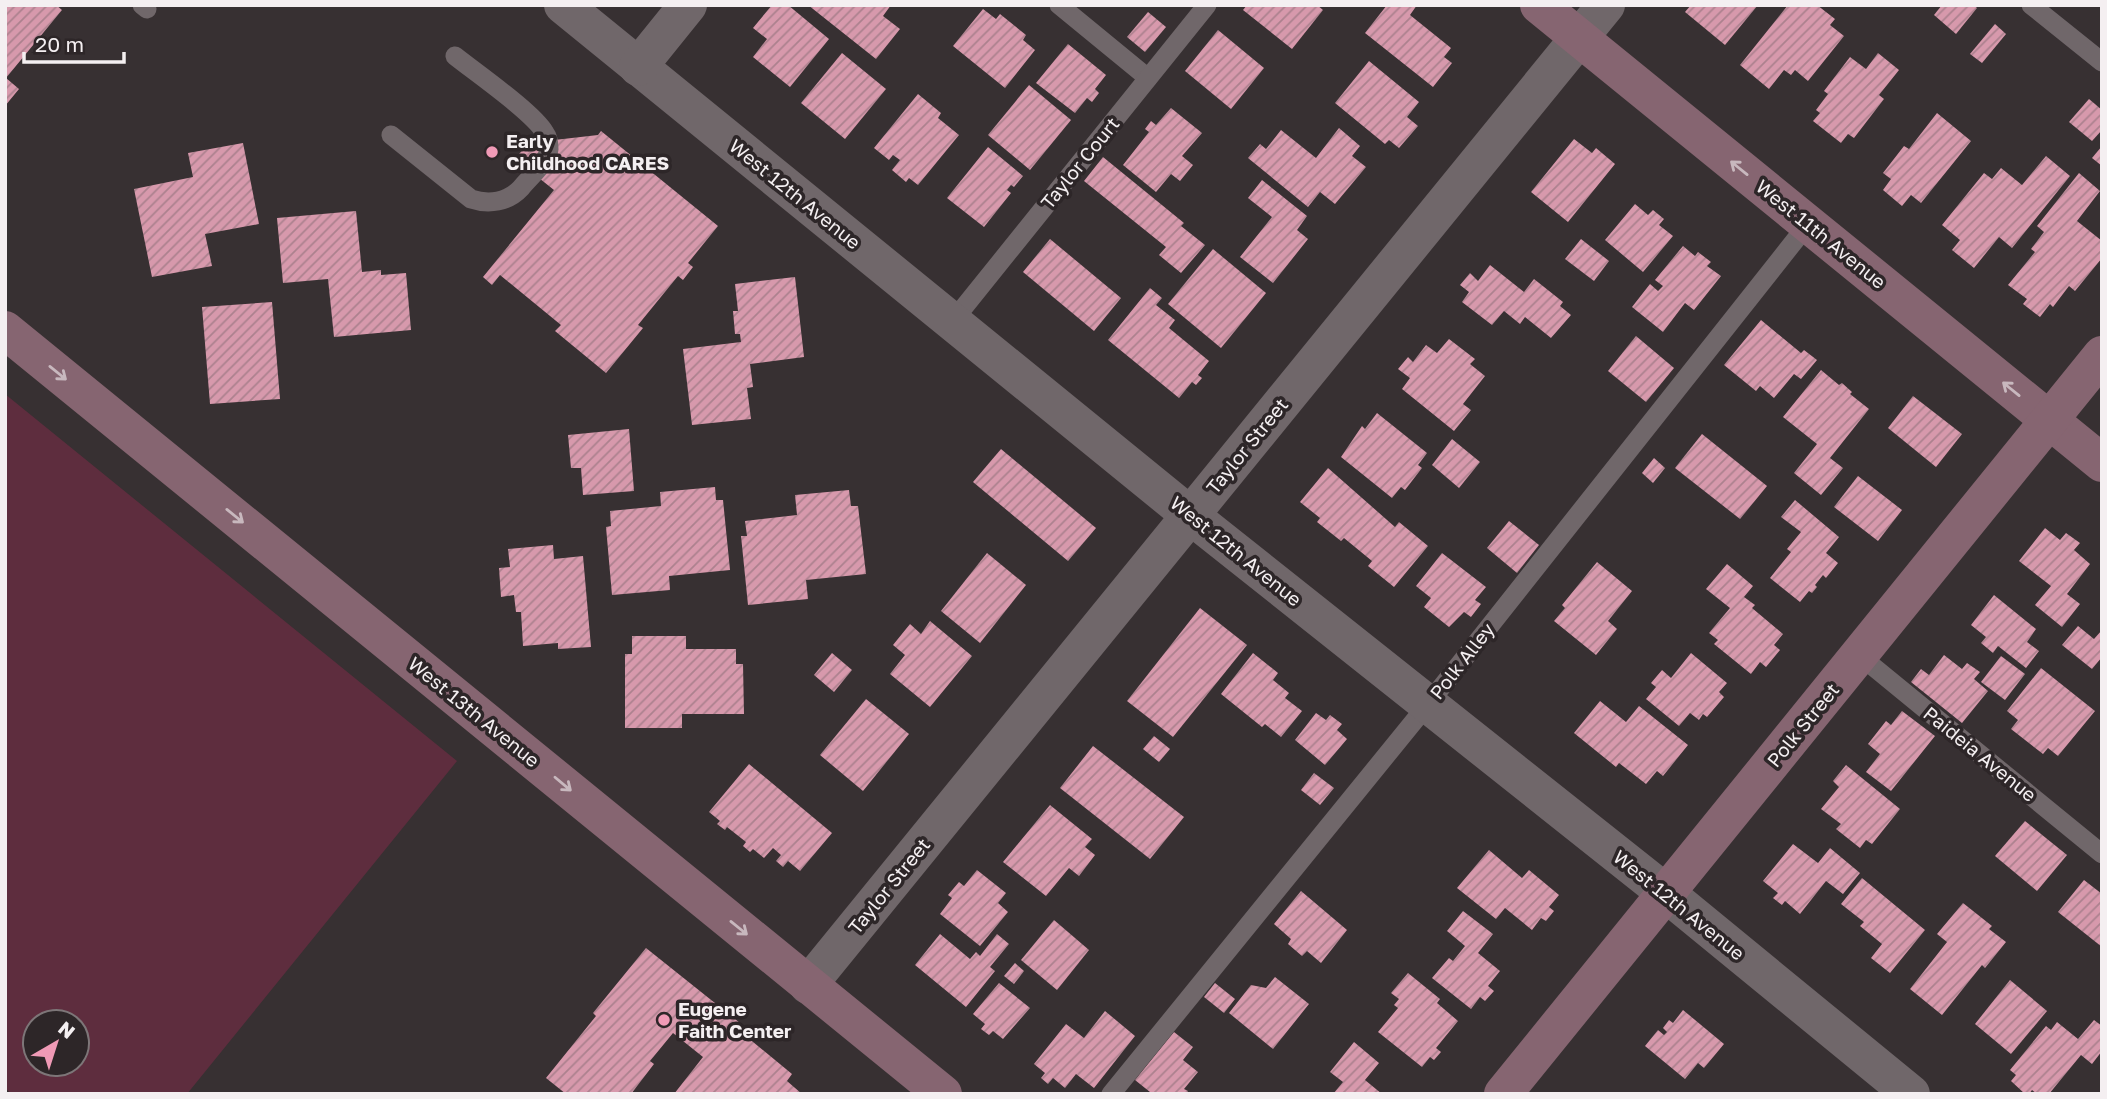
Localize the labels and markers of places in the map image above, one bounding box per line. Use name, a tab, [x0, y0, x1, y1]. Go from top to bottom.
place label: Early Childhood CARES	[506, 129, 669, 174]
marker: Early Childhood CARES	[484, 144, 500, 160]
place label: Eugene Faith Center	[678, 997, 792, 1042]
marker: Eugene Faith Center	[656, 1012, 672, 1028]

